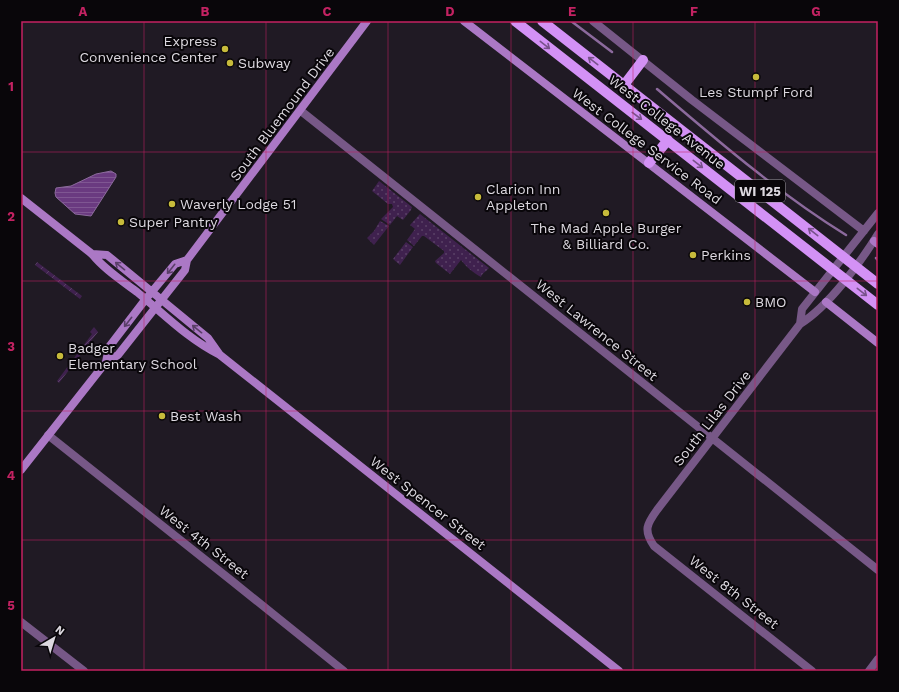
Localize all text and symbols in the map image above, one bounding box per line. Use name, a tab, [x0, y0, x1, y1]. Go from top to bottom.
text: A	[79, 4, 88, 19]
text: B	[201, 4, 210, 19]
text: C	[323, 4, 332, 19]
text: D	[445, 4, 455, 19]
text: E	[568, 4, 576, 19]
text: F	[690, 4, 698, 19]
text: G	[811, 4, 821, 19]
place label: Express Convenience Center	[79, 33, 217, 65]
one-way arrow	[540, 41, 551, 49]
marker: Express Convenience Center	[220, 44, 230, 54]
street label: South Bluemound Drive	[227, 44, 337, 184]
place label: Subway	[238, 55, 291, 71]
one-way arrow	[588, 57, 599, 65]
marker: Subway	[225, 58, 235, 68]
street label: West College Avenue	[606, 72, 728, 172]
marker: Les Stumpf Ford	[751, 72, 761, 82]
text: 1	[8, 79, 14, 94]
place label: Les Stumpf Ford	[699, 84, 813, 100]
street label: West College Service Road	[569, 85, 725, 207]
one-way arrow	[631, 112, 642, 121]
one-way arrow	[693, 159, 704, 168]
road number: WI 125	[735, 180, 785, 202]
place label: Clarion Inn Appleton	[486, 181, 561, 213]
marker: Clarion Inn Appleton	[473, 192, 483, 202]
place label: Waverly Lodge 51	[180, 196, 296, 212]
marker: Waverly Lodge 51	[167, 199, 177, 209]
marker: The Mad Apple Burger & Billiard Co.	[601, 208, 611, 218]
text: 2	[7, 209, 15, 224]
place label: Super Pantry	[129, 214, 218, 230]
marker: Super Pantry	[116, 217, 126, 227]
place label: The Mad Apple Burger & Billiard Co.	[531, 220, 682, 252]
one-way arrow	[807, 228, 818, 236]
place label: Perkins	[701, 247, 751, 263]
marker: Perkins	[688, 250, 698, 260]
one-way arrow	[114, 261, 125, 270]
one-way arrow	[166, 264, 175, 274]
street label: West Lawrence Street	[533, 276, 661, 384]
one-way arrow	[856, 288, 867, 297]
place label: BMO	[755, 294, 787, 310]
marker: BMO	[742, 297, 752, 307]
one-way arrow	[124, 317, 132, 328]
one-way arrow	[192, 324, 203, 333]
text: 3	[7, 339, 15, 354]
place label: Badger Elementary School	[68, 340, 198, 372]
marker: Badger Elementary School	[55, 351, 65, 361]
street label: South Lilas Drive	[670, 367, 754, 469]
place label: Best Wash	[170, 408, 242, 424]
marker: Best Wash	[157, 411, 167, 421]
street label: West Spencer Street	[367, 453, 489, 553]
text: 4	[7, 468, 16, 483]
street label: West 4th Street	[156, 502, 252, 582]
street label: West 8th Street	[686, 552, 782, 632]
text: 5	[7, 598, 15, 613]
north arrow	[34, 618, 74, 658]
text: N	[53, 623, 67, 638]

